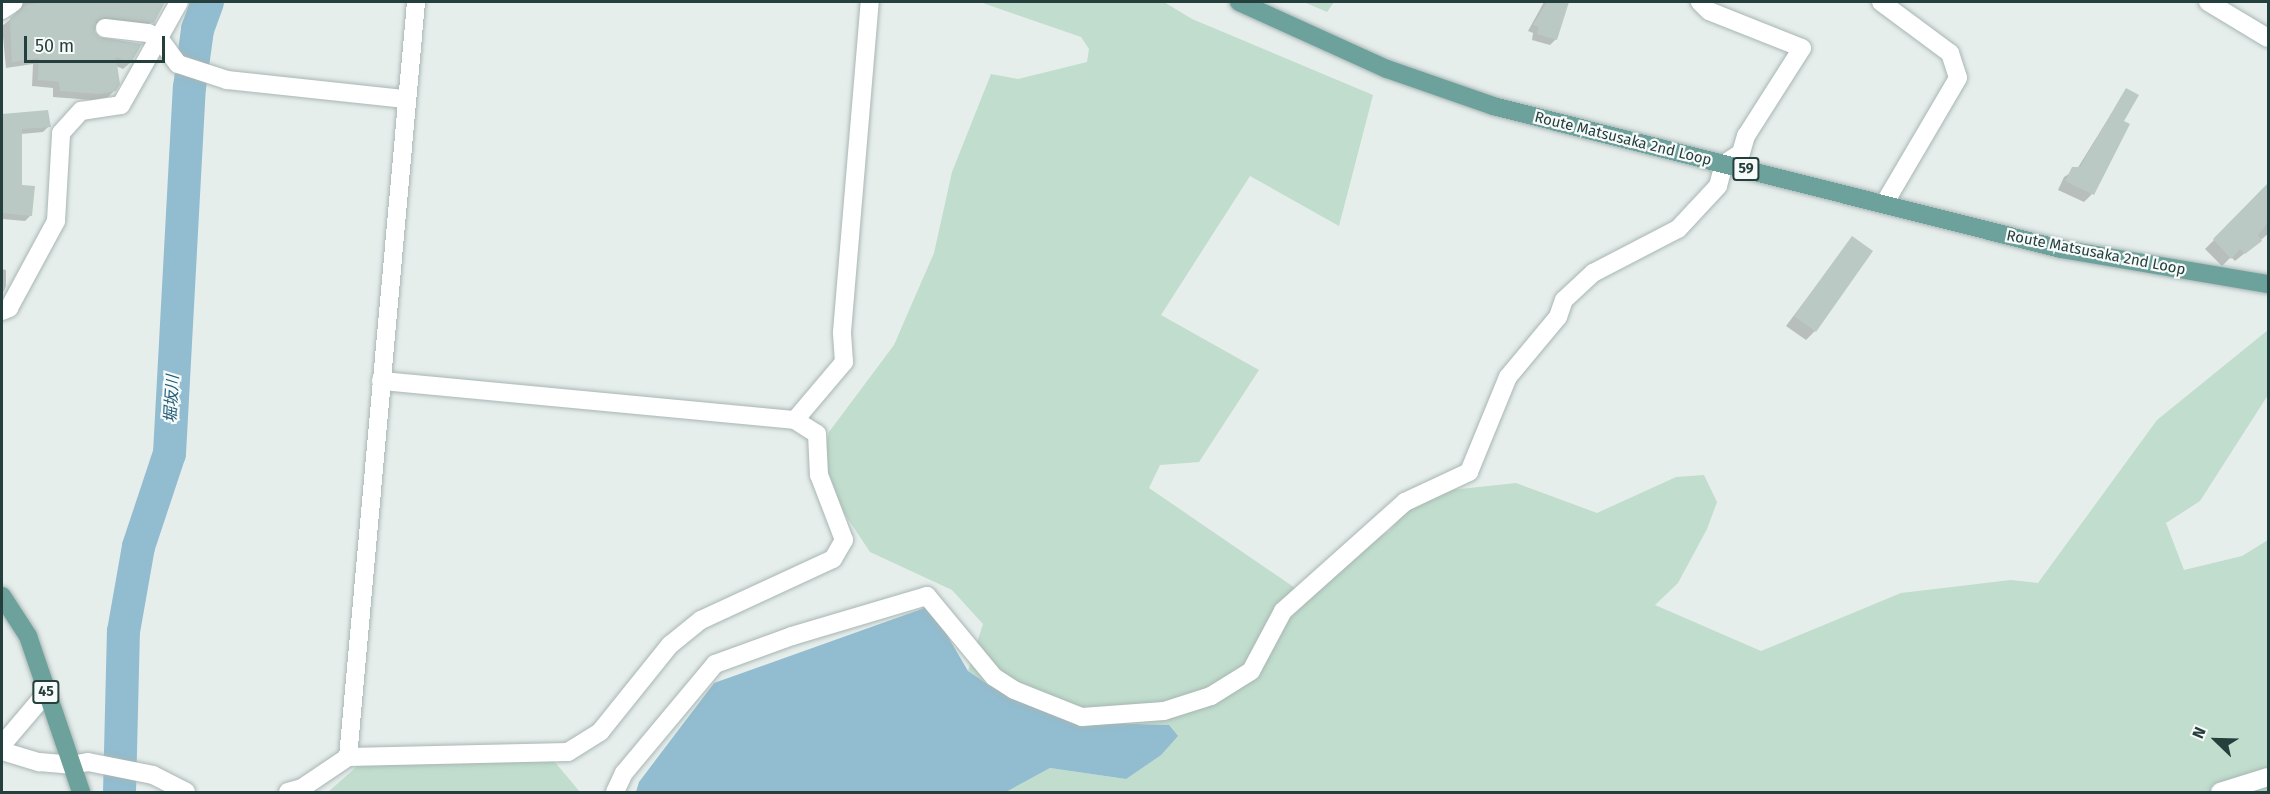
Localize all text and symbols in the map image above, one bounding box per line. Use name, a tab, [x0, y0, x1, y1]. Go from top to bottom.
scale bar	[27, 24, 168, 62]
text: 50 m	[35, 35, 74, 57]
street label: Route Matsusaka 2nd Loop	[1533, 108, 1713, 170]
road number: 59	[1731, 158, 1761, 180]
street label: Route Matsusaka 2nd Loop	[2005, 227, 2187, 279]
water label: 堀坂川	[161, 375, 183, 423]
road number: 45	[31, 681, 61, 703]
north arrow	[2186, 710, 2246, 770]
text: N	[2188, 724, 2210, 741]

